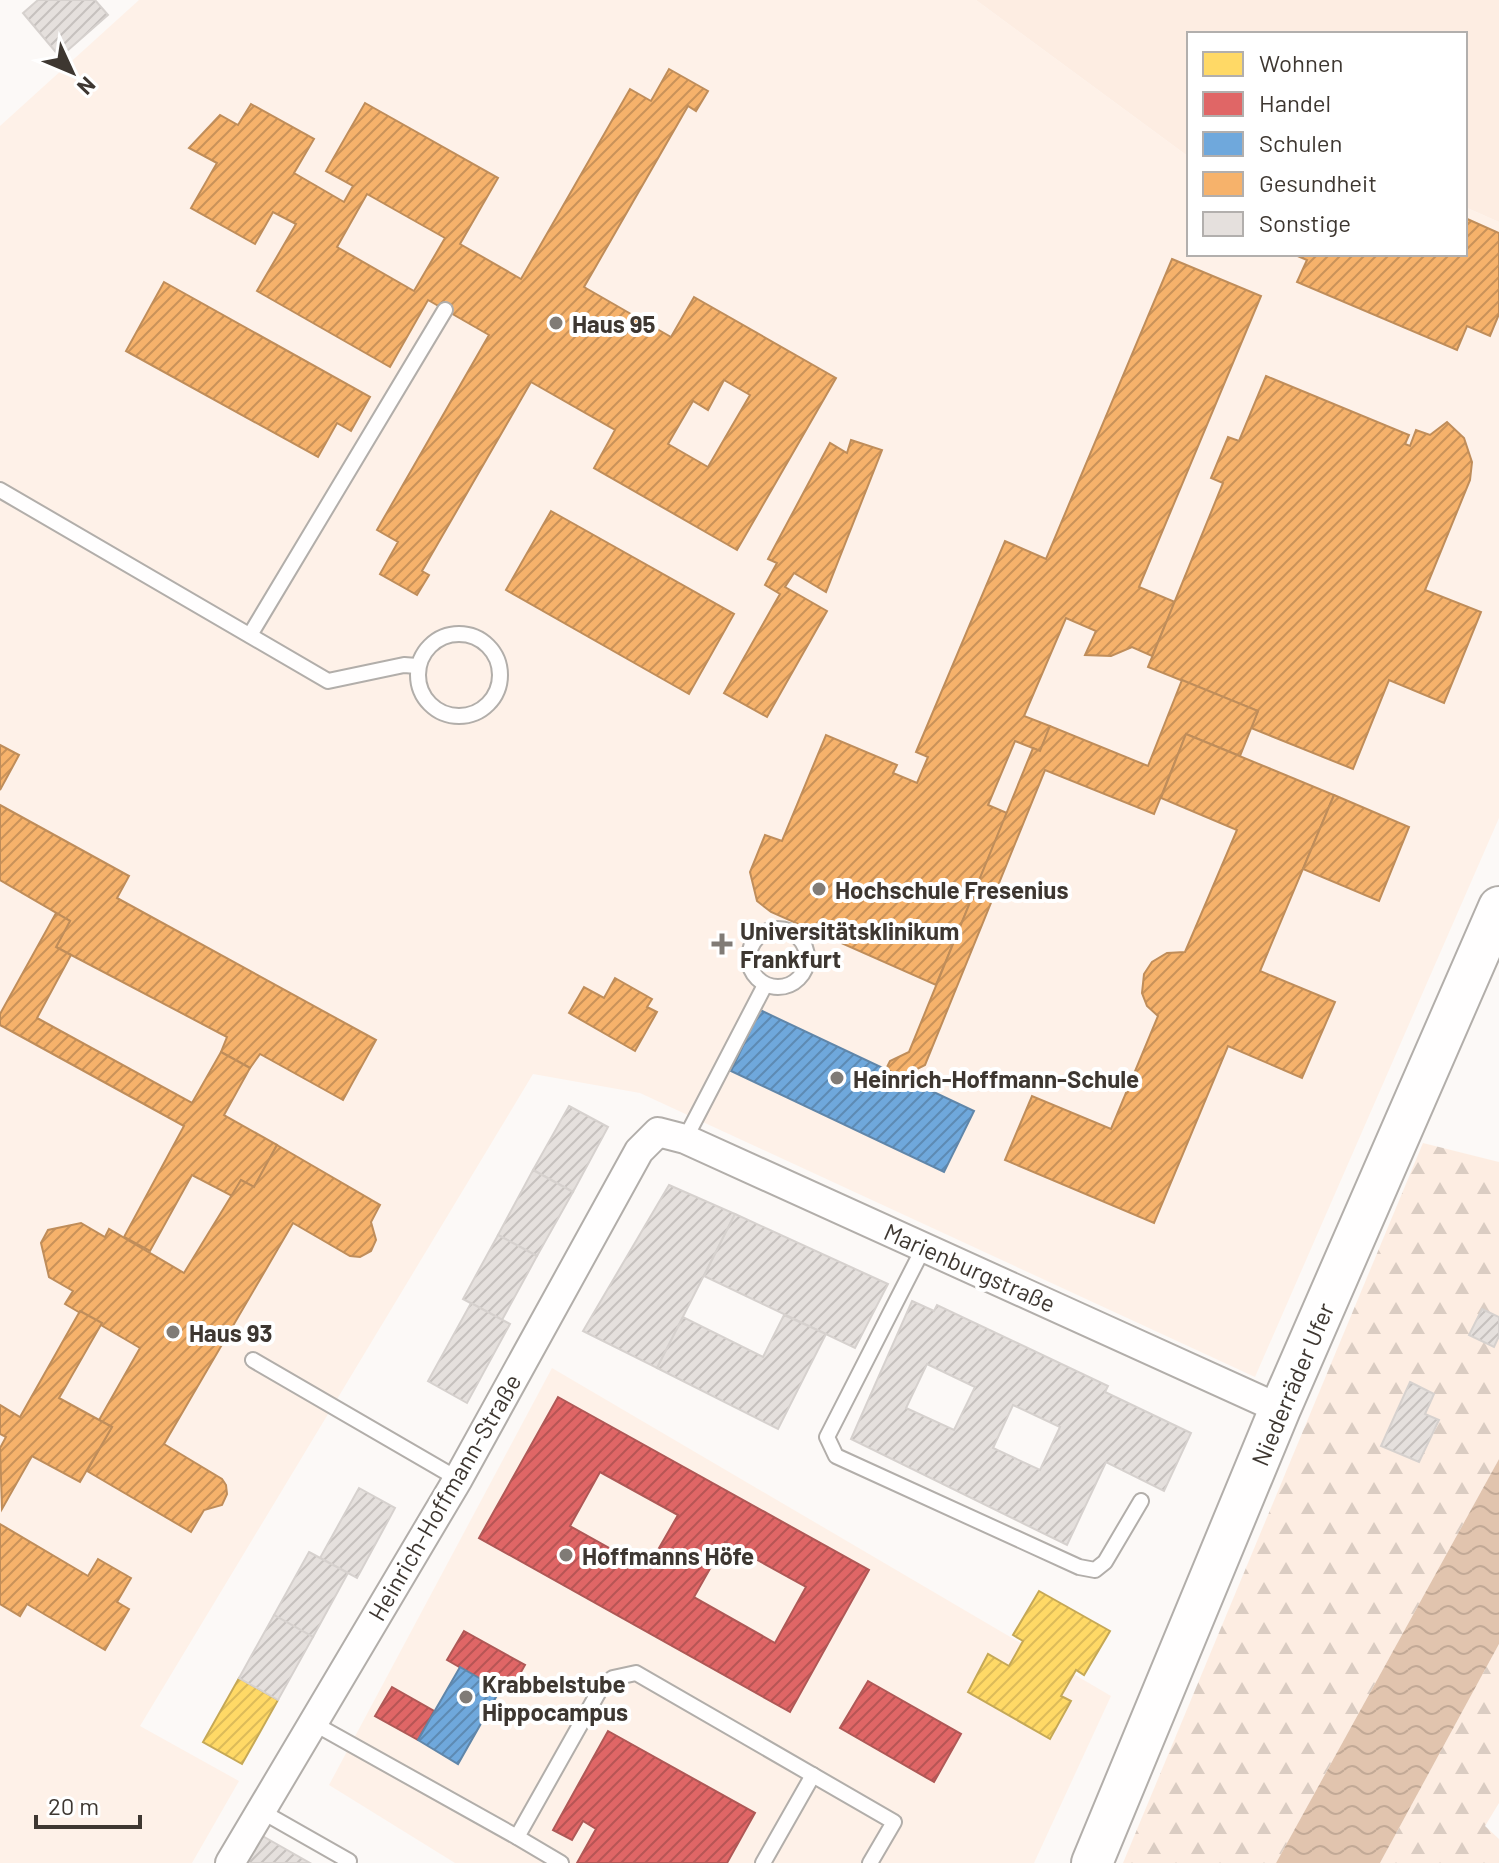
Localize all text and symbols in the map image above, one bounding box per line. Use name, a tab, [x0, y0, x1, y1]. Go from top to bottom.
north arrow	[32, 32, 112, 112]
legend	[1187, 32, 1467, 256]
text: Wohnen	[1259, 48, 1343, 77]
text: N	[73, 72, 102, 101]
text: Handel	[1259, 88, 1331, 117]
text: Schulen	[1259, 128, 1343, 157]
text: Gesundheit	[1259, 168, 1377, 197]
text: Sonstige	[1259, 208, 1351, 237]
place label: Haus 95	[572, 309, 655, 338]
marker: Haus 95	[547, 314, 565, 332]
place label: Hochschule Fresenius	[835, 875, 1068, 904]
marker: Hochschule Fresenius	[810, 880, 828, 898]
place label: Universitätsklinikum Frankfurt	[740, 916, 959, 973]
marker: Universitätsklinikum Frankfurt	[711, 933, 733, 955]
place label: Heinrich-Hoffmann-Schule	[853, 1064, 1139, 1093]
marker: Heinrich-Hoffmann-Schule	[828, 1069, 846, 1087]
street label: Marienburgstraße	[880, 1216, 1060, 1318]
street label: Niederräder Ufer	[1245, 1298, 1340, 1470]
place label: Haus 93	[189, 1318, 272, 1347]
marker: Haus 93	[164, 1323, 182, 1341]
street label: Heinrich-Hoffmann-Straße	[361, 1369, 527, 1625]
place label: Hoffmanns Höfe	[582, 1541, 754, 1570]
marker: Hoffmanns Höfe	[557, 1546, 575, 1564]
place label: Krabbelstube Hippocampus	[482, 1669, 628, 1726]
marker: Krabbelstube Hippocampus	[457, 1688, 475, 1706]
scale bar	[36, 1779, 140, 1829]
text: 20 m	[48, 1791, 99, 1820]

